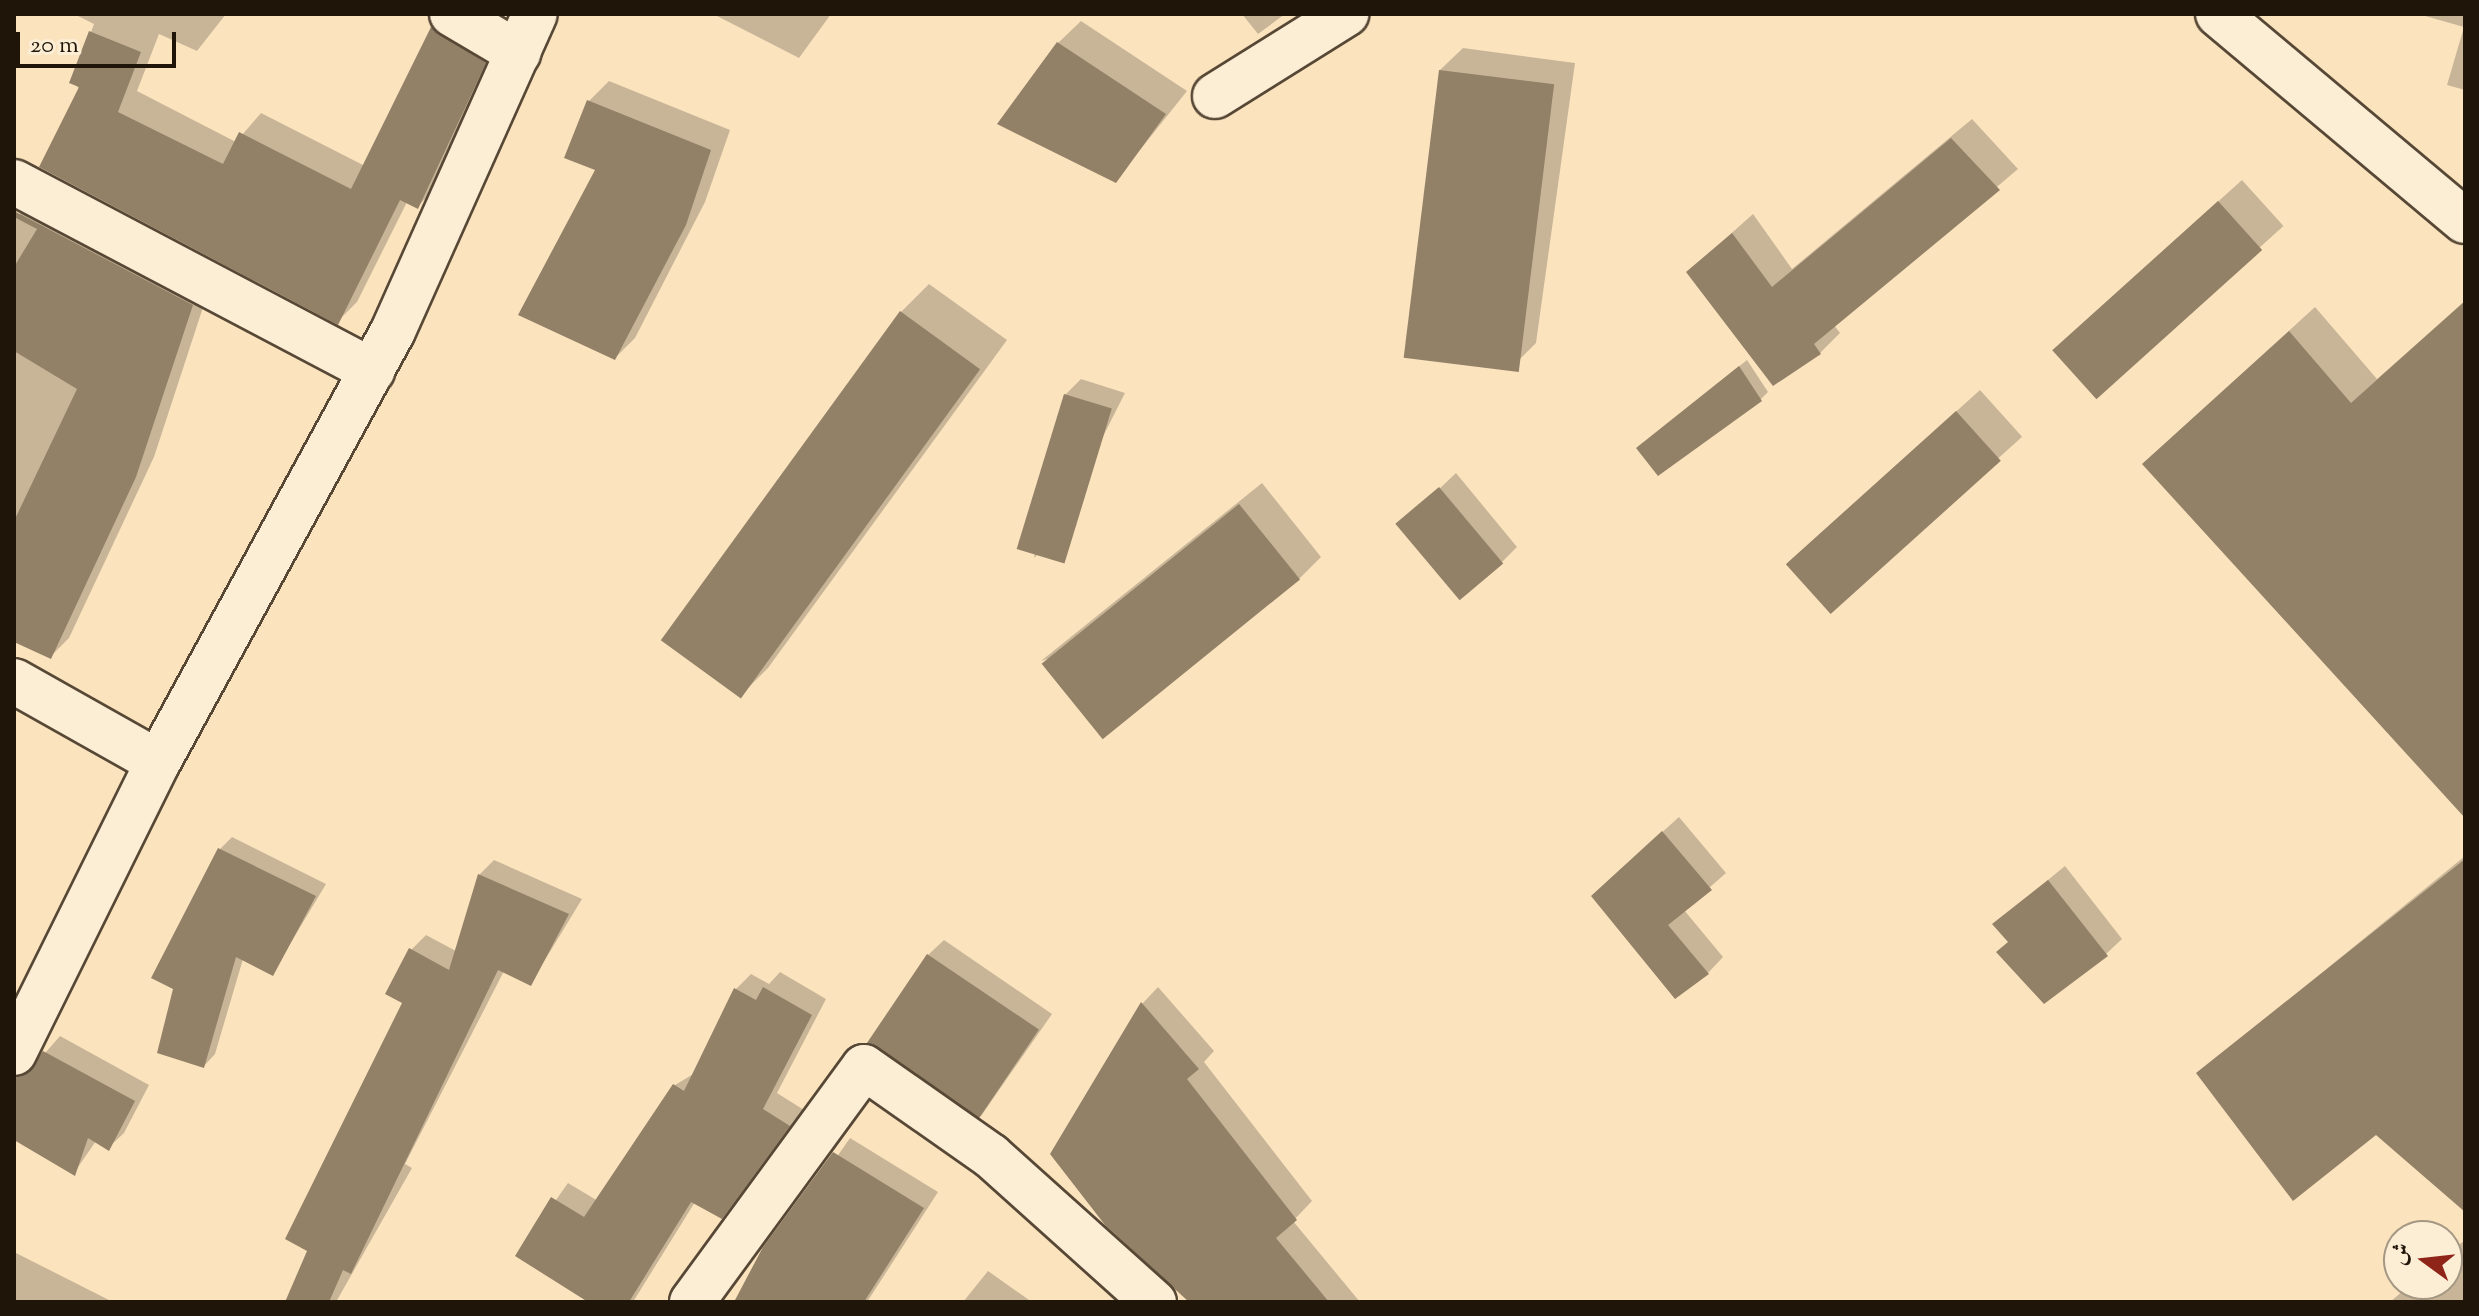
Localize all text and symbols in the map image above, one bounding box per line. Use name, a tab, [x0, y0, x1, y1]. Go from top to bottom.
scale bar	[20, 16, 180, 66]
text: 20 m	[30, 29, 79, 63]
north arrow	[2383, 1220, 2463, 1300]
text: ش	[2383, 1240, 2420, 1269]

